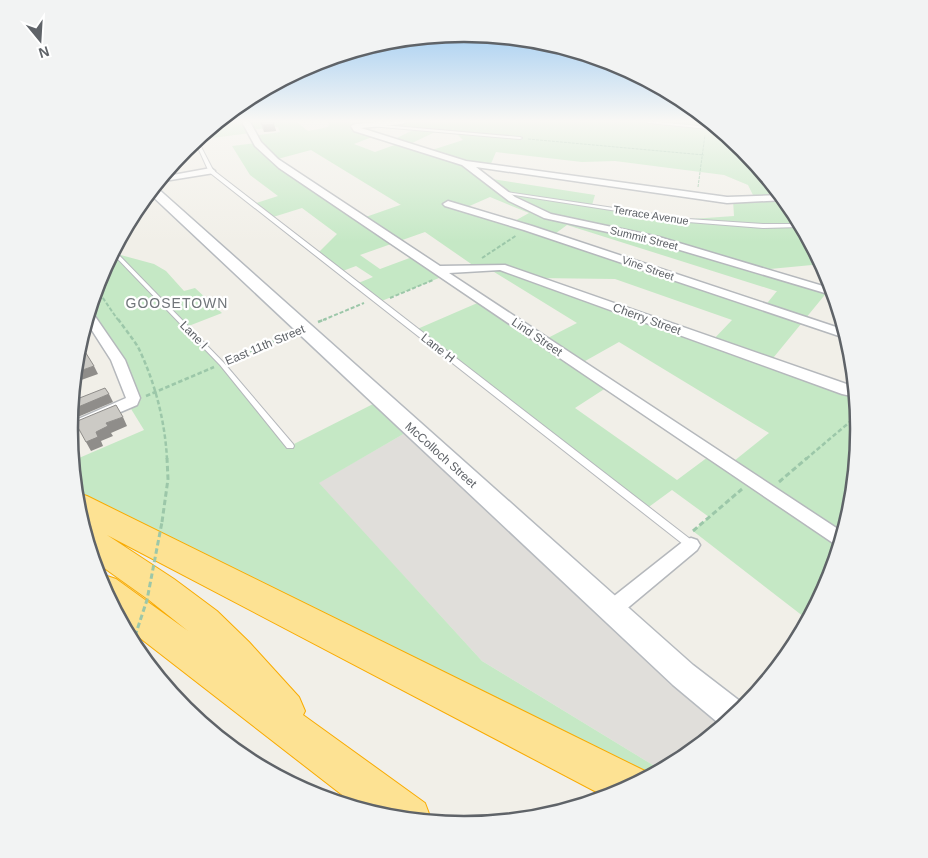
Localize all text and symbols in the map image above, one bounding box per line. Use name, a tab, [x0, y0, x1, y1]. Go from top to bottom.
north arrow	[15, 15, 65, 65]
text: N	[37, 43, 51, 62]
street label: Terrace Avenue	[612, 203, 690, 227]
street label: Summit Street	[609, 224, 679, 252]
street label: Vine Street	[620, 253, 676, 283]
district label: GOOSETOWN	[126, 295, 228, 311]
street label: Cherry Street	[611, 300, 684, 338]
street label: Lind Street	[509, 315, 566, 359]
street label: Lane I	[177, 318, 211, 352]
street label: East 11th Street	[223, 322, 308, 368]
street label: Lane H	[418, 331, 458, 365]
street label: McColloch Street	[402, 419, 480, 491]

